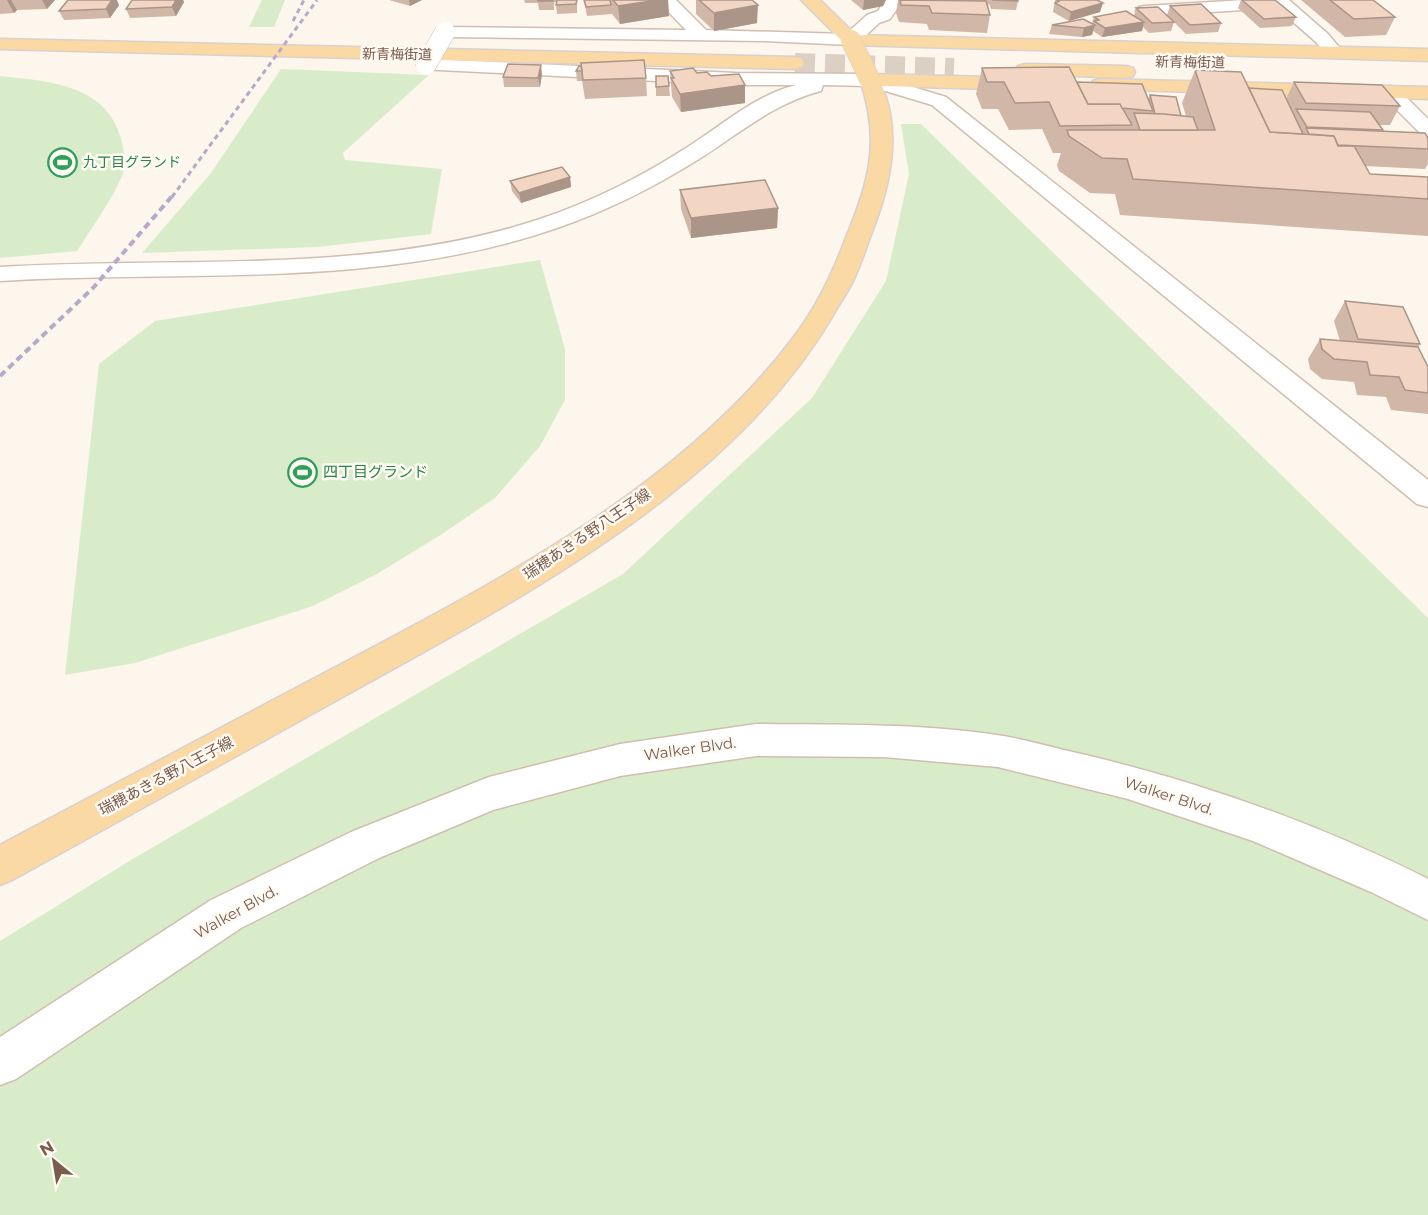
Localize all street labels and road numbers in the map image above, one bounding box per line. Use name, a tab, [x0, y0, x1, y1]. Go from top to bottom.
street label: 新青梅街道	[362, 44, 432, 64]
street label: 新青梅街道	[1155, 52, 1225, 72]
street label: 瑞穂あきる野八王子線	[519, 484, 654, 583]
street label: 瑞穂あきる野八王子線	[95, 732, 236, 819]
street label: Walker Blvd.	[643, 733, 737, 764]
street label: Walker Blvd.	[1122, 772, 1216, 819]
street label: Walker Blvd.	[190, 881, 281, 942]

